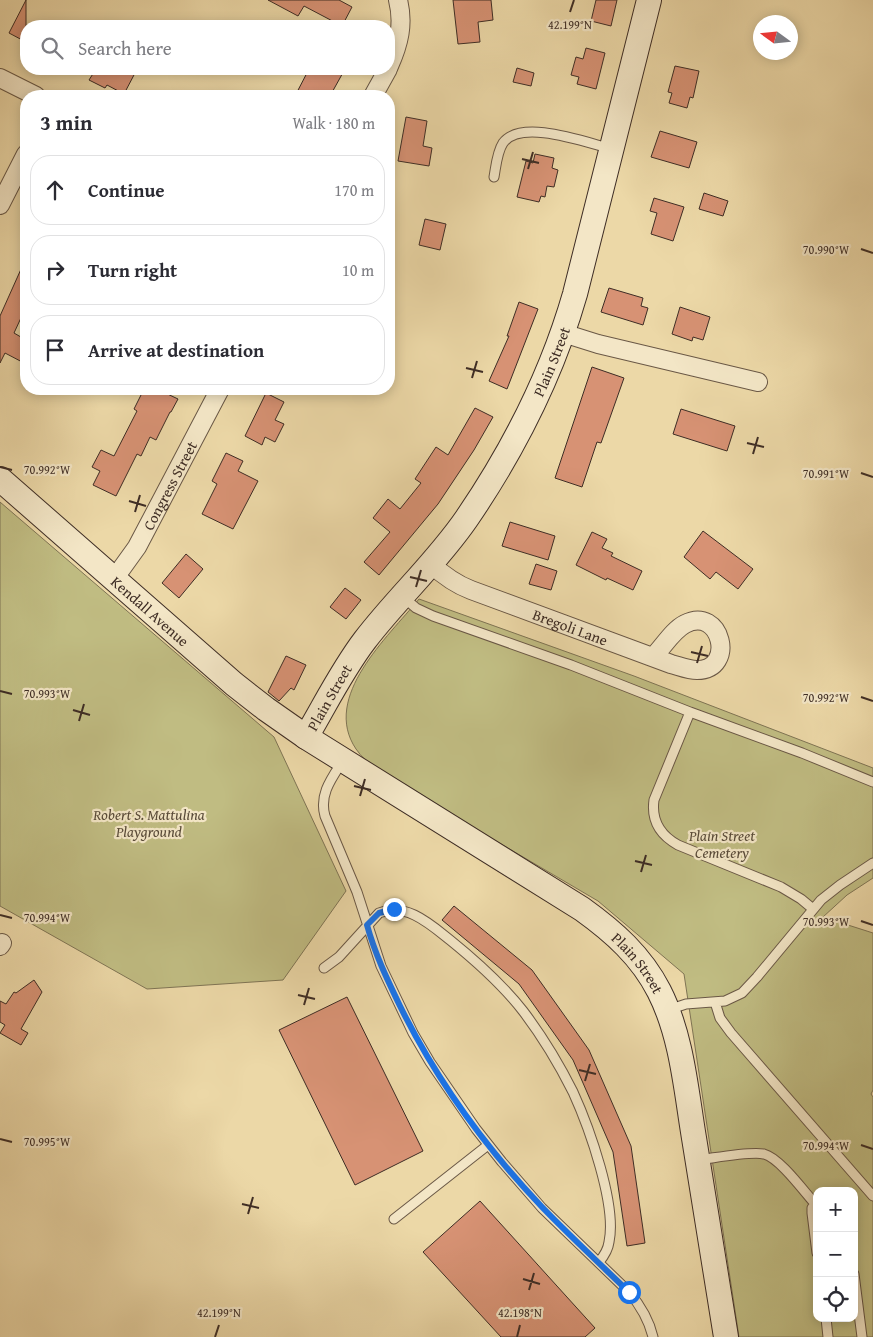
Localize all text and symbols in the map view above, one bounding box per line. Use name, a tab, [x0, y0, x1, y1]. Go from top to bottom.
north arrow	[753, 15, 798, 60]
text: 42.199°N	[548, 16, 592, 33]
search box	[20, 20, 395, 75]
icon: search	[38, 34, 66, 62]
text: Search here	[78, 34, 172, 62]
text: 3 min	[40, 107, 92, 138]
text: Walk · 180 m	[292, 111, 375, 135]
icon: ahead	[41, 176, 69, 204]
text: Continue	[88, 176, 165, 204]
text: 170 m	[334, 178, 374, 202]
text: 70.990°W	[803, 241, 850, 258]
icon: right	[41, 256, 69, 284]
text: Turn right	[88, 256, 177, 284]
text: 10 m	[342, 258, 374, 282]
street label: Plain Street	[528, 323, 575, 400]
icon: arrive	[41, 336, 69, 364]
text: Arrive at destination	[88, 336, 264, 364]
street label: Congress Street	[137, 437, 202, 534]
text: 70.992°W	[24, 461, 71, 478]
text: 70.991°W	[803, 465, 850, 482]
street label: Kendall Avenue	[107, 571, 194, 651]
street label: Bregoli Lane	[530, 603, 611, 650]
street label: Plain Street	[302, 659, 357, 734]
text: 70.993°W	[24, 685, 71, 702]
text: 70.992°W	[803, 689, 850, 706]
park label: Robert S. Mattulina Playground	[92, 804, 205, 842]
park label: Plain Street Cemetery	[688, 825, 755, 863]
route end	[383, 898, 406, 921]
text: 70.994°W	[24, 909, 71, 926]
text: 70.993°W	[803, 913, 850, 930]
street label: Plain Street	[608, 927, 669, 998]
text: 70.995°W	[24, 1133, 71, 1150]
text: 70.994°W	[803, 1137, 850, 1154]
map controls	[813, 1187, 858, 1322]
button: +	[813, 1187, 858, 1232]
button: −	[813, 1232, 858, 1277]
button: locate	[813, 1277, 858, 1322]
route start	[618, 1281, 641, 1304]
text: 42.199°N	[197, 1304, 241, 1321]
text: 42.198°N	[498, 1304, 542, 1321]

